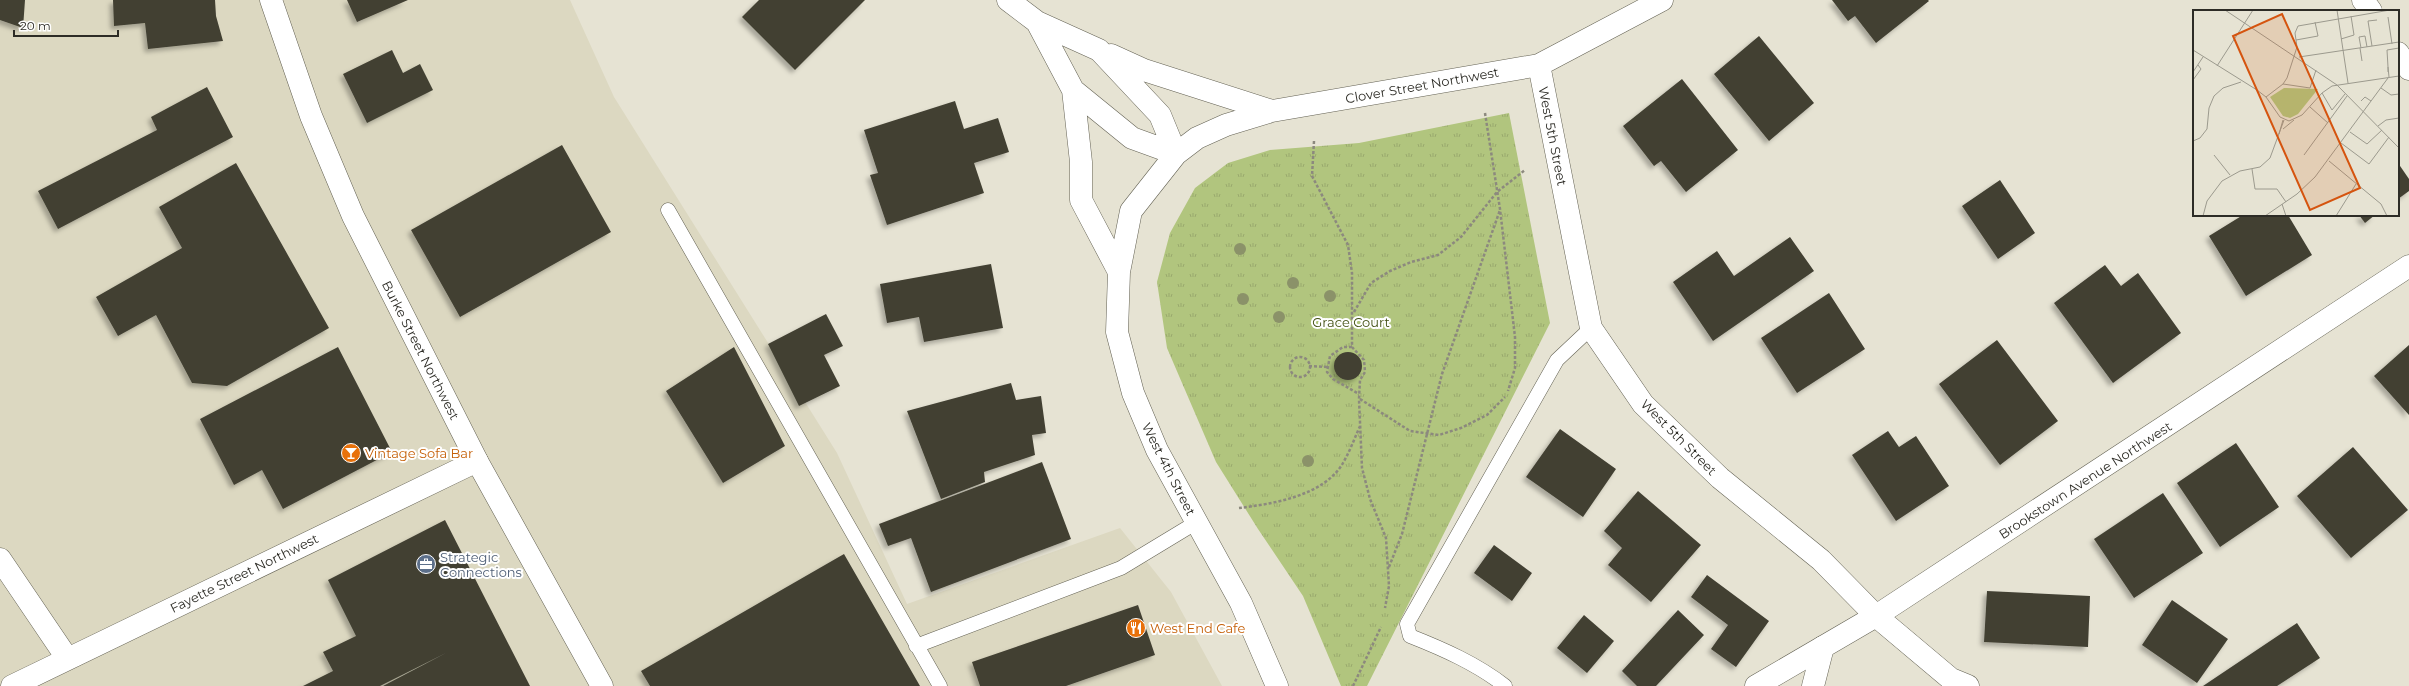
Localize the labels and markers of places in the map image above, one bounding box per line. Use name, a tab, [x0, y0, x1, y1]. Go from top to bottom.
bar icon: Vintage Sofa Bar	[340, 442, 362, 464]
place label: Vintage Sofa Bar	[365, 445, 473, 461]
place label: Strategic Connections	[440, 549, 522, 580]
office icon: Strategic Connections	[415, 553, 437, 575]
restaurant icon: West End Cafe	[1125, 617, 1147, 639]
place label: West End Cafe	[1150, 620, 1245, 636]

